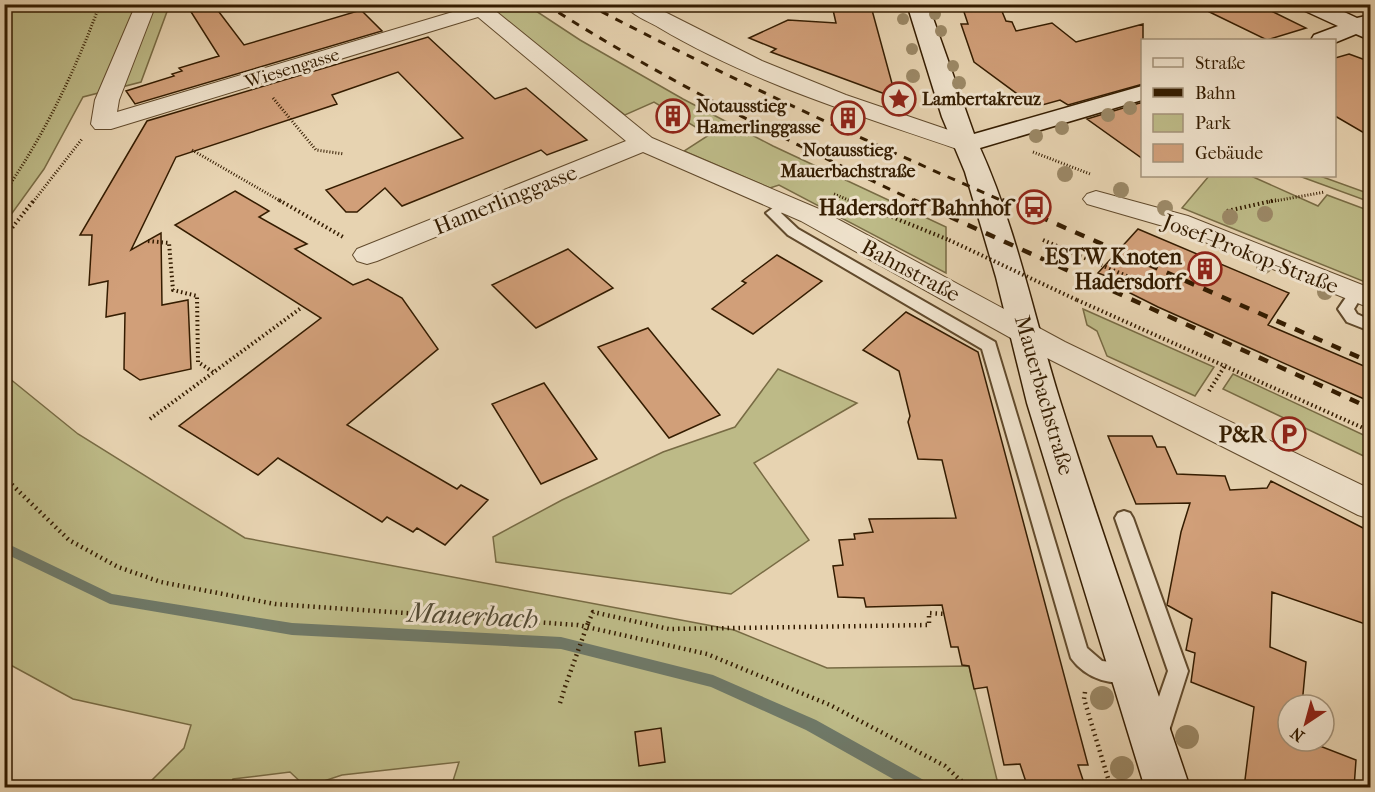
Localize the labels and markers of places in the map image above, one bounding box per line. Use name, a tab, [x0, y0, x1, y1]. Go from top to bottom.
place icon: Lambertakreuz	[881, 81, 917, 117]
place label: Lambertakreuz	[922, 89, 1041, 110]
place label: Notausstieg Hamerlinggasse	[696, 96, 820, 138]
building icon: Notausstieg Hamerlinggasse	[655, 98, 691, 134]
building icon: Notausstieg Mauerbachstraße	[830, 100, 866, 136]
place label: Notausstieg Mauerbachstraße	[780, 140, 916, 182]
bus stop icon: Hadersdorf Bahnhof	[1016, 189, 1052, 225]
place label: Hadersdorf Bahnhof	[819, 195, 1016, 221]
place label: ESTW Knoten Hadersdorf	[1045, 244, 1187, 295]
building icon: ESTW Knoten Hadersdorf	[1187, 251, 1223, 287]
parking icon: P&R	[1271, 416, 1307, 452]
place label: P&R	[1219, 422, 1268, 448]

